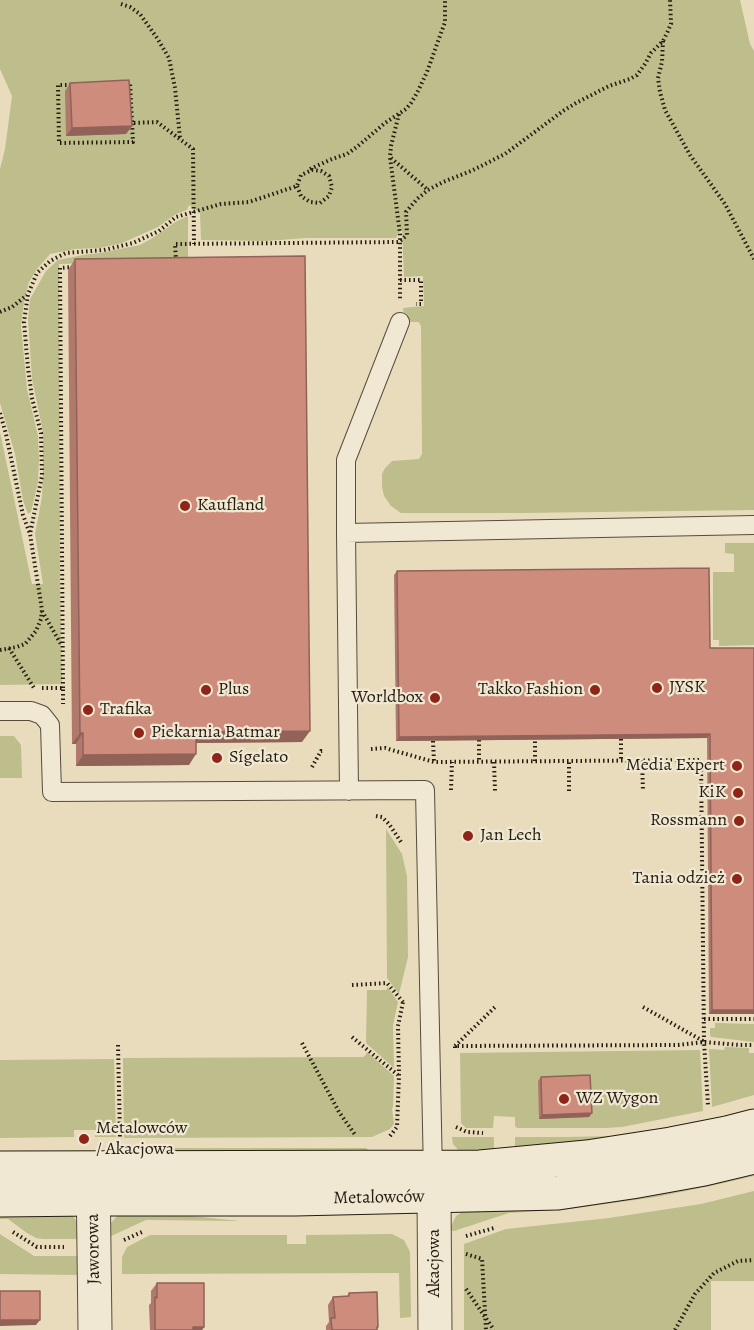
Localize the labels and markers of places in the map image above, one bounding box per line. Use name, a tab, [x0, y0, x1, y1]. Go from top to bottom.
place label: Kaufland	[197, 495, 264, 517]
marker: Kaufland	[178, 499, 192, 513]
place label: JYSK	[669, 677, 705, 699]
place label: Plus	[218, 679, 249, 701]
place label: Takko Fashion	[478, 679, 583, 701]
marker: JYSK	[650, 681, 664, 695]
marker: Plus	[199, 683, 213, 697]
marker: Takko Fashion	[588, 683, 602, 697]
place label: Worldbox	[351, 687, 423, 709]
marker: Worldbox	[428, 691, 442, 705]
place label: Trafika	[100, 699, 152, 721]
marker: Trafika	[81, 703, 95, 717]
place label: Piekarnia Batmar	[151, 722, 280, 744]
marker: Piekarnia Batmar	[132, 726, 146, 740]
place label: Sígelato	[229, 747, 288, 769]
marker: Sígelato	[210, 751, 224, 765]
place label: Media Expert	[626, 755, 725, 777]
marker: Media Expert	[730, 759, 744, 773]
place label: KiK	[698, 782, 726, 804]
marker: KiK	[731, 786, 745, 800]
place label: Rossmann	[650, 810, 727, 832]
marker: Rossmann	[732, 814, 746, 828]
place label: Jan Lech	[480, 825, 542, 847]
marker: Jan Lech	[461, 829, 475, 843]
place label: Tania odzież	[632, 868, 725, 890]
marker: Tania odzież	[730, 872, 744, 886]
place label: WZ Wygon	[576, 1088, 658, 1110]
marker: WZ Wygon	[557, 1092, 571, 1106]
place label: Metalowców / Akacjowa	[96, 1118, 187, 1160]
marker: Metalowców / Akacjowa	[77, 1132, 91, 1146]

